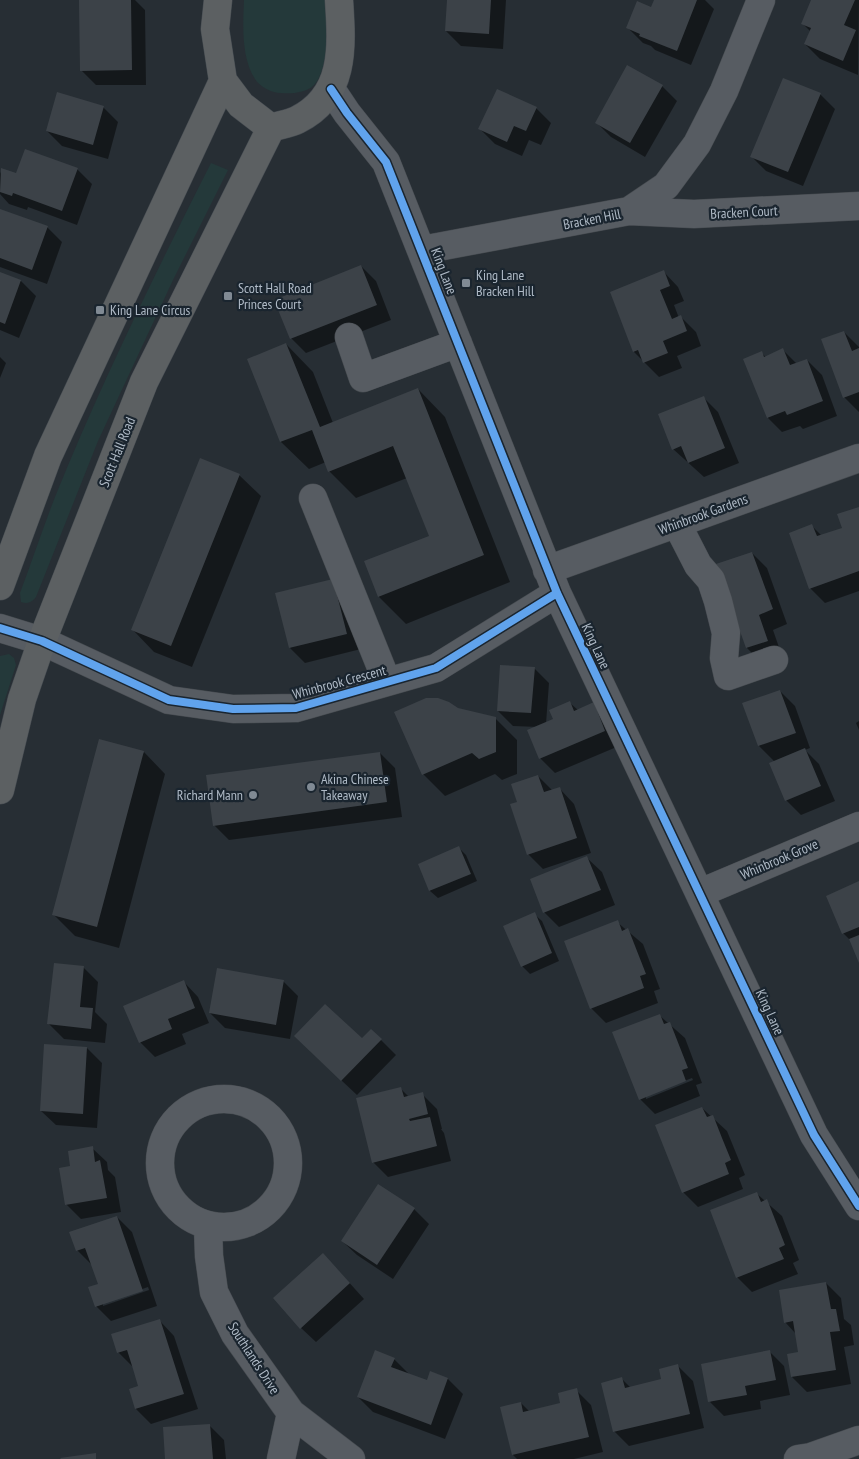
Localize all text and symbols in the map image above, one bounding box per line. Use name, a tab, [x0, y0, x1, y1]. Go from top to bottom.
street label: Bracken Court	[710, 201, 778, 223]
street label: Bracken Hill	[562, 204, 623, 233]
street label: King Lane	[427, 245, 461, 297]
place label: King Lane Bracken Hill	[476, 266, 535, 300]
marker: King Lane Bracken Hill	[460, 277, 472, 289]
place label: Scott Hall Road Princes Court	[238, 279, 312, 313]
marker: Scott Hall Road Princes Court	[222, 290, 234, 302]
place label: King Lane Circus	[110, 301, 191, 319]
marker: King Lane Circus	[94, 304, 106, 316]
street label: Scott Hall Road	[95, 414, 139, 490]
street label: Whinbrook Gardens	[656, 489, 750, 539]
street label: King Lane	[578, 620, 614, 672]
street label: Whinbrook Crescent	[290, 661, 388, 703]
place label: Akina Chinese Takeaway	[321, 770, 389, 804]
marker: Akina Chinese Takeaway	[305, 781, 317, 793]
place label: Richard Mann	[177, 786, 243, 804]
marker: Richard Mann	[247, 789, 259, 801]
street label: Whinbrook Grove	[737, 834, 821, 883]
street label: King Lane	[752, 986, 788, 1038]
street label: Southlands Drive	[224, 1319, 284, 1398]

